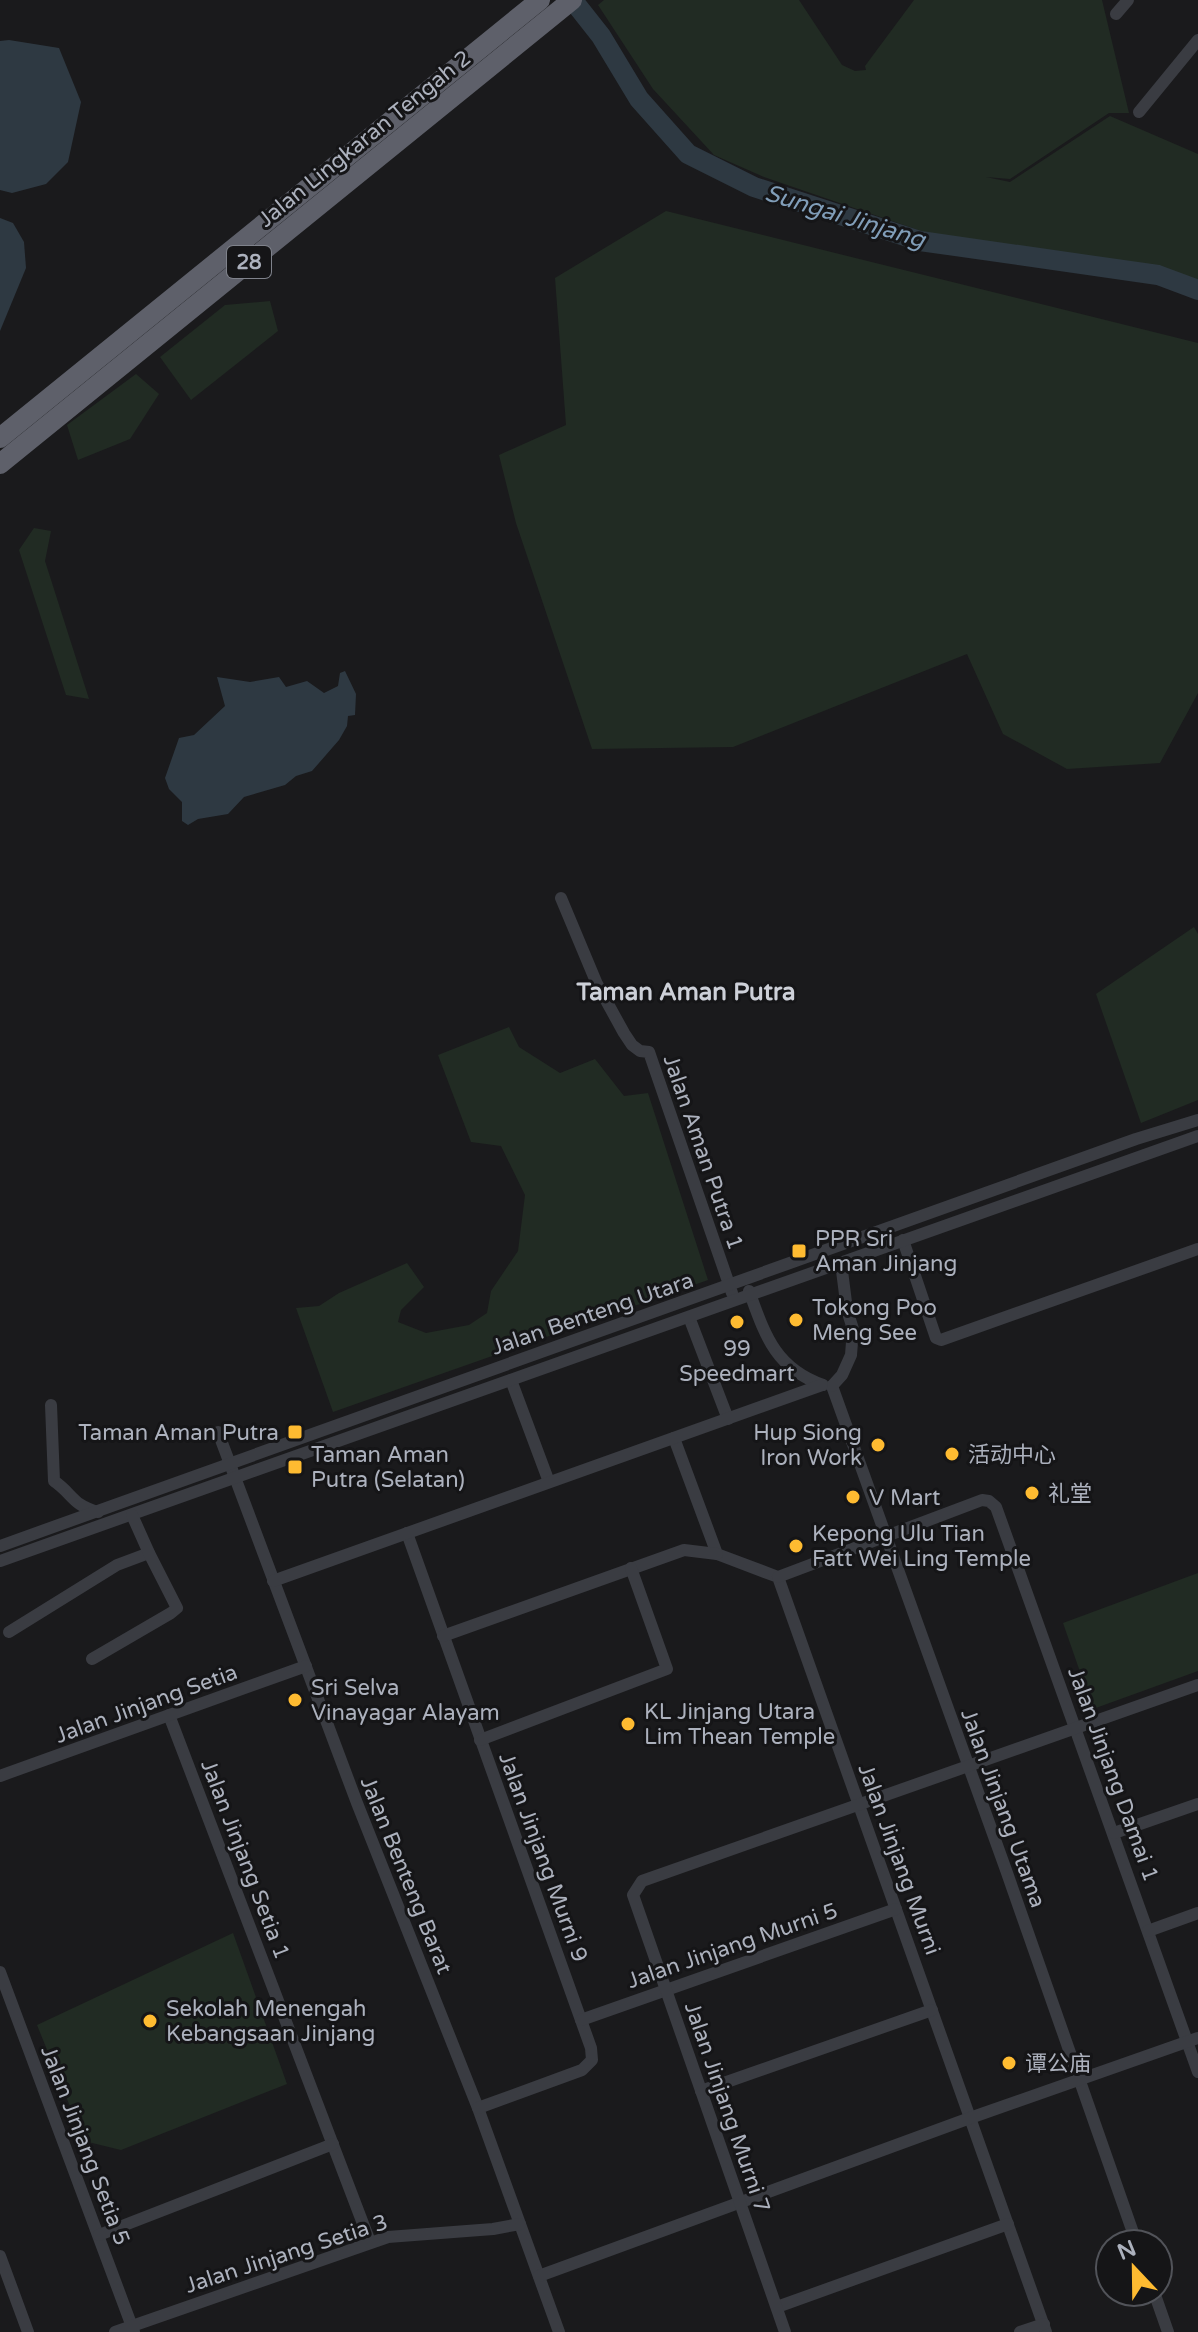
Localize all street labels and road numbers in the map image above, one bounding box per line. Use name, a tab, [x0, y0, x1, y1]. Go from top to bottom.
street label: Jalan Lingkaran Tengah 2	[253, 45, 476, 233]
road number: 28	[227, 246, 271, 278]
street label: Jalan Aman Putra 1	[658, 1052, 749, 1253]
street label: Jalan Benteng Utara	[488, 1267, 697, 1361]
street label: Jalan Jinjang Setia	[52, 1659, 241, 1749]
street label: Jalan Jinjang Damai 1	[1062, 1664, 1164, 1885]
street label: Jalan Jinjang Utama	[955, 1705, 1051, 1911]
street label: Jalan Jinjang Murni 9	[493, 1749, 593, 1966]
street label: Jalan Jinjang Setia 1	[195, 1756, 295, 1963]
street label: Jalan Jinjang Murni	[852, 1760, 946, 1958]
street label: Jalan Benteng Barat	[355, 1773, 458, 1978]
street label: Jalan Jinjang Murni 5	[624, 1898, 841, 1994]
street label: Jalan Jinjang Murni 7	[679, 1999, 775, 2216]
street label: Jalan Jinjang Setia 5	[35, 2042, 135, 2249]
street label: Jalan Jinjang Setia 3	[182, 2209, 391, 2299]

